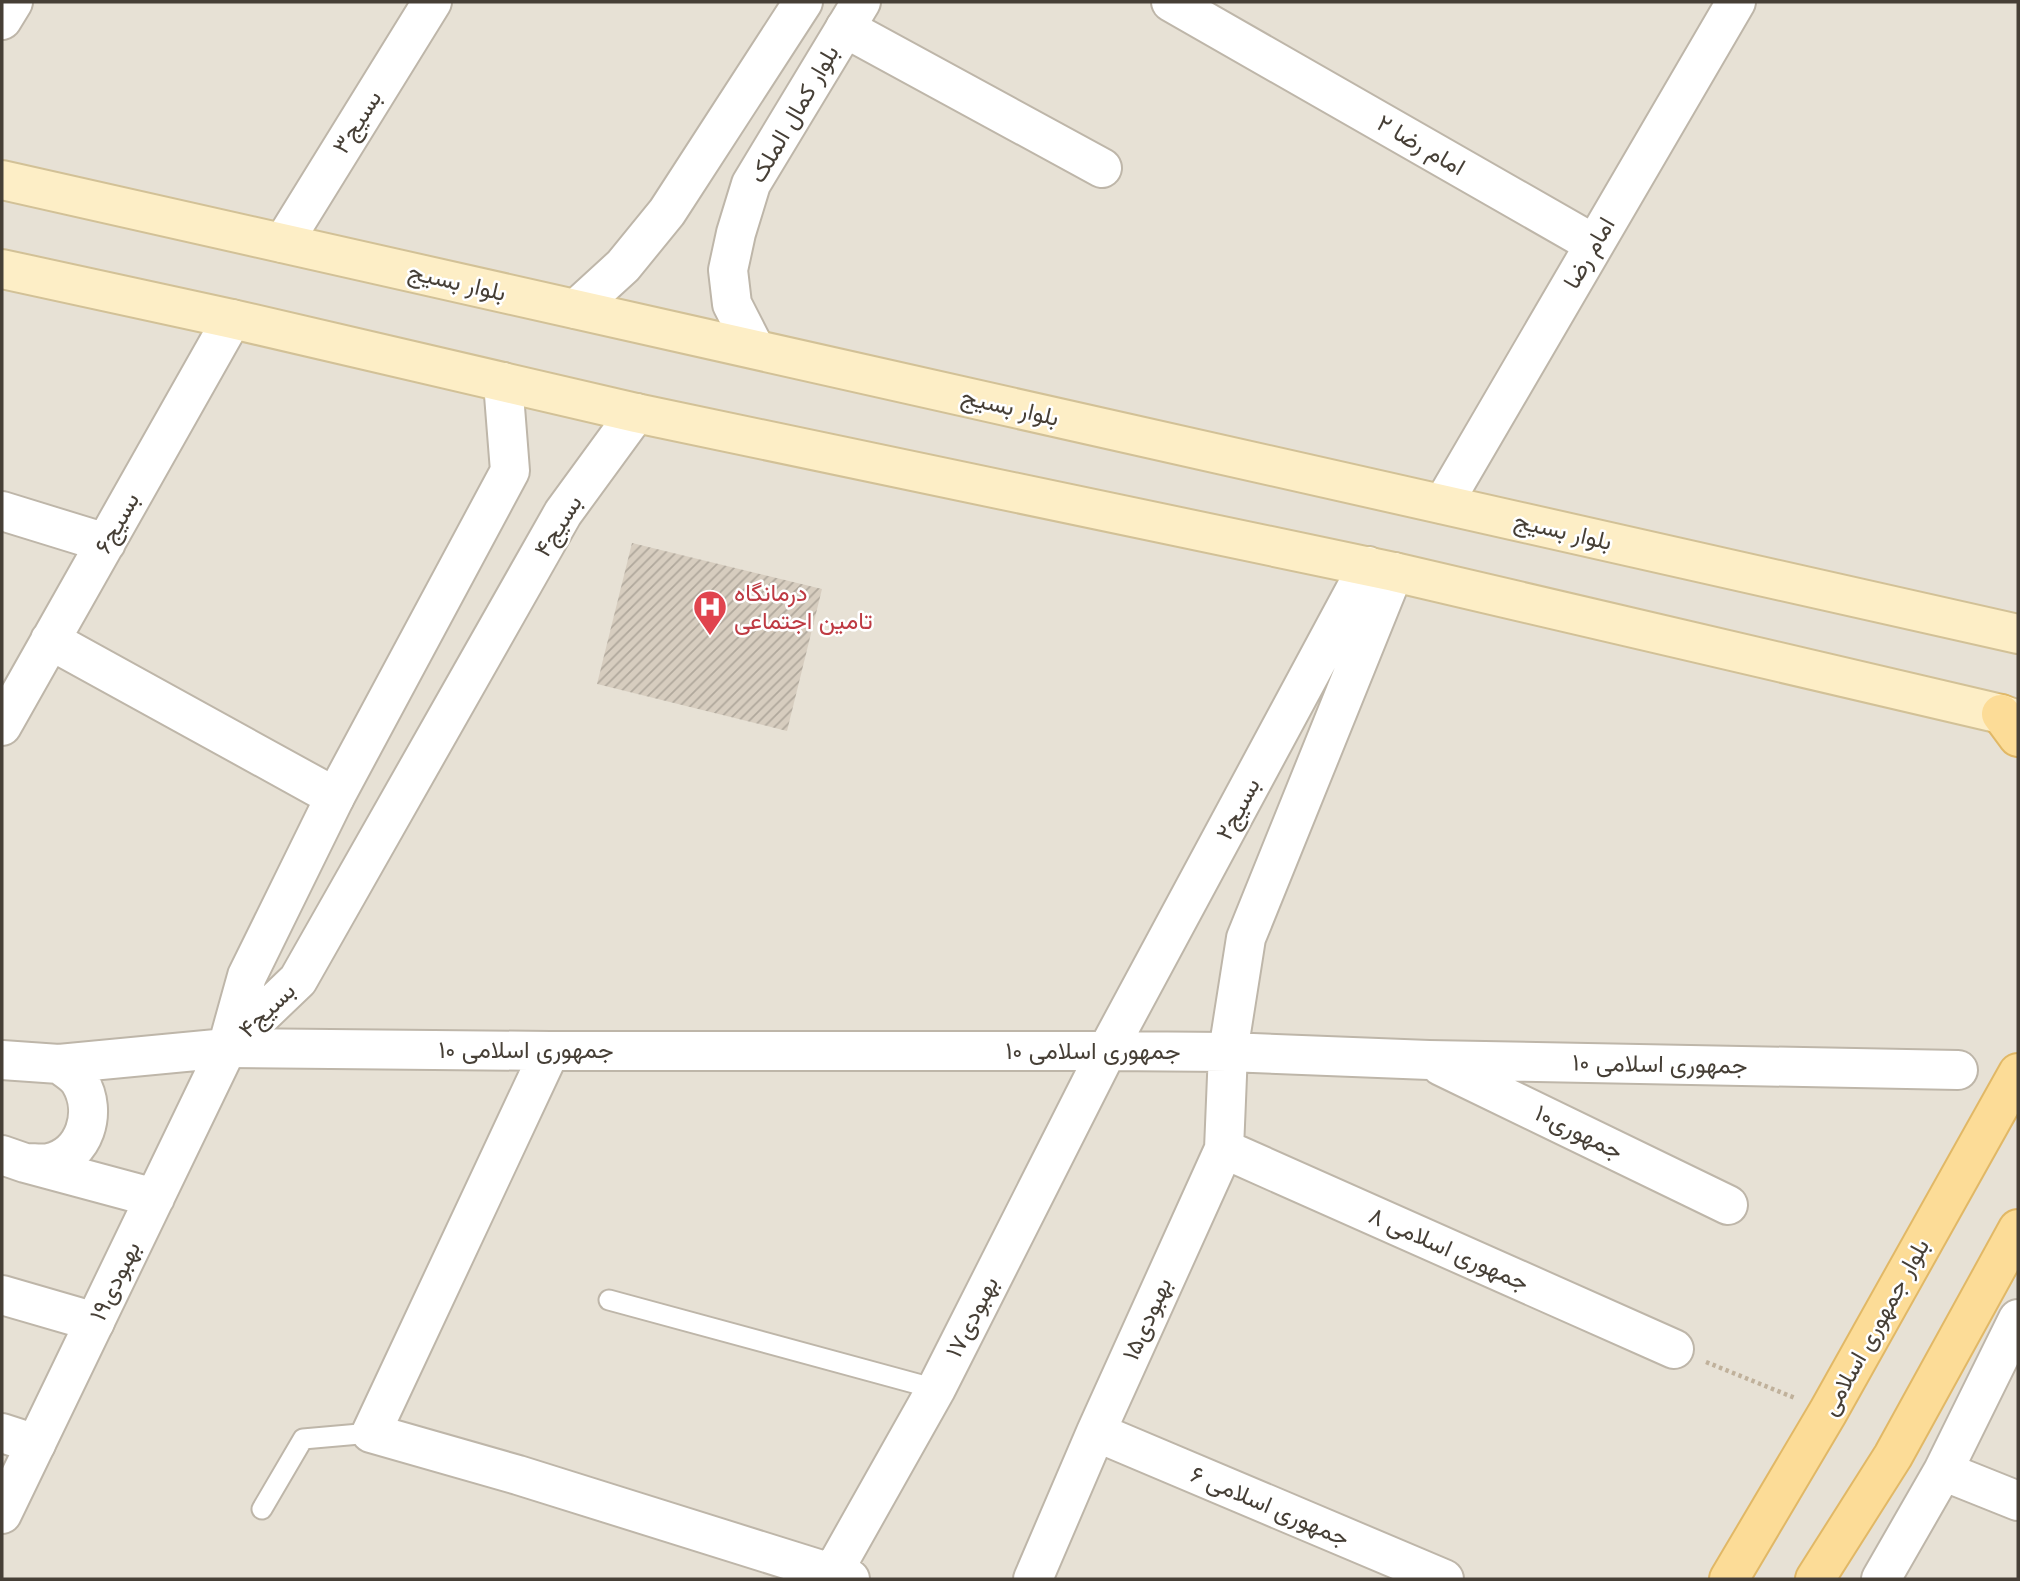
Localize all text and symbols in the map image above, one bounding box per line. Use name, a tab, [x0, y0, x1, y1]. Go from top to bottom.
street label: بلوار کمال الملک	[743, 40, 846, 188]
street label: بسیج۳	[327, 85, 390, 161]
street label: امام رضا ۲	[1371, 109, 1470, 183]
street label: امام رضا	[1557, 212, 1622, 295]
street label: بلوار بسیج	[405, 257, 509, 310]
street label: بلوار بسیج	[958, 382, 1062, 435]
street label: بسیج۶	[89, 488, 148, 560]
street label: بسیج۴	[528, 490, 590, 564]
street label: بلوار بسیج	[1511, 506, 1615, 559]
place label: درمانگاه تامین اجتماعی	[734, 579, 873, 635]
hospital icon: درمانگاه تامین اجتماعی	[691, 588, 729, 637]
street label: بسیج۲	[1210, 773, 1269, 846]
street label: بسیج۴	[233, 976, 303, 1046]
street label: جمهوری اسلامی ۱۰	[438, 1036, 614, 1065]
street label: جمهوری اسلامی ۱۰	[1005, 1037, 1181, 1066]
street label: جمهوری اسلامی ۱۰	[1572, 1048, 1748, 1081]
street label: جمهوری۱۰	[1530, 1099, 1628, 1166]
street label: جمهوری اسلامی ۸	[1364, 1201, 1533, 1298]
street label: بلوار جمهوری اسلامی	[1815, 1234, 1936, 1421]
street label: بهبودی۱۹	[84, 1237, 147, 1326]
street label: بهبودی۱۷	[940, 1272, 1005, 1363]
street label: بهبودی۱۵	[1116, 1273, 1179, 1365]
street label: جمهوری اسلامی ۶	[1186, 1460, 1354, 1553]

